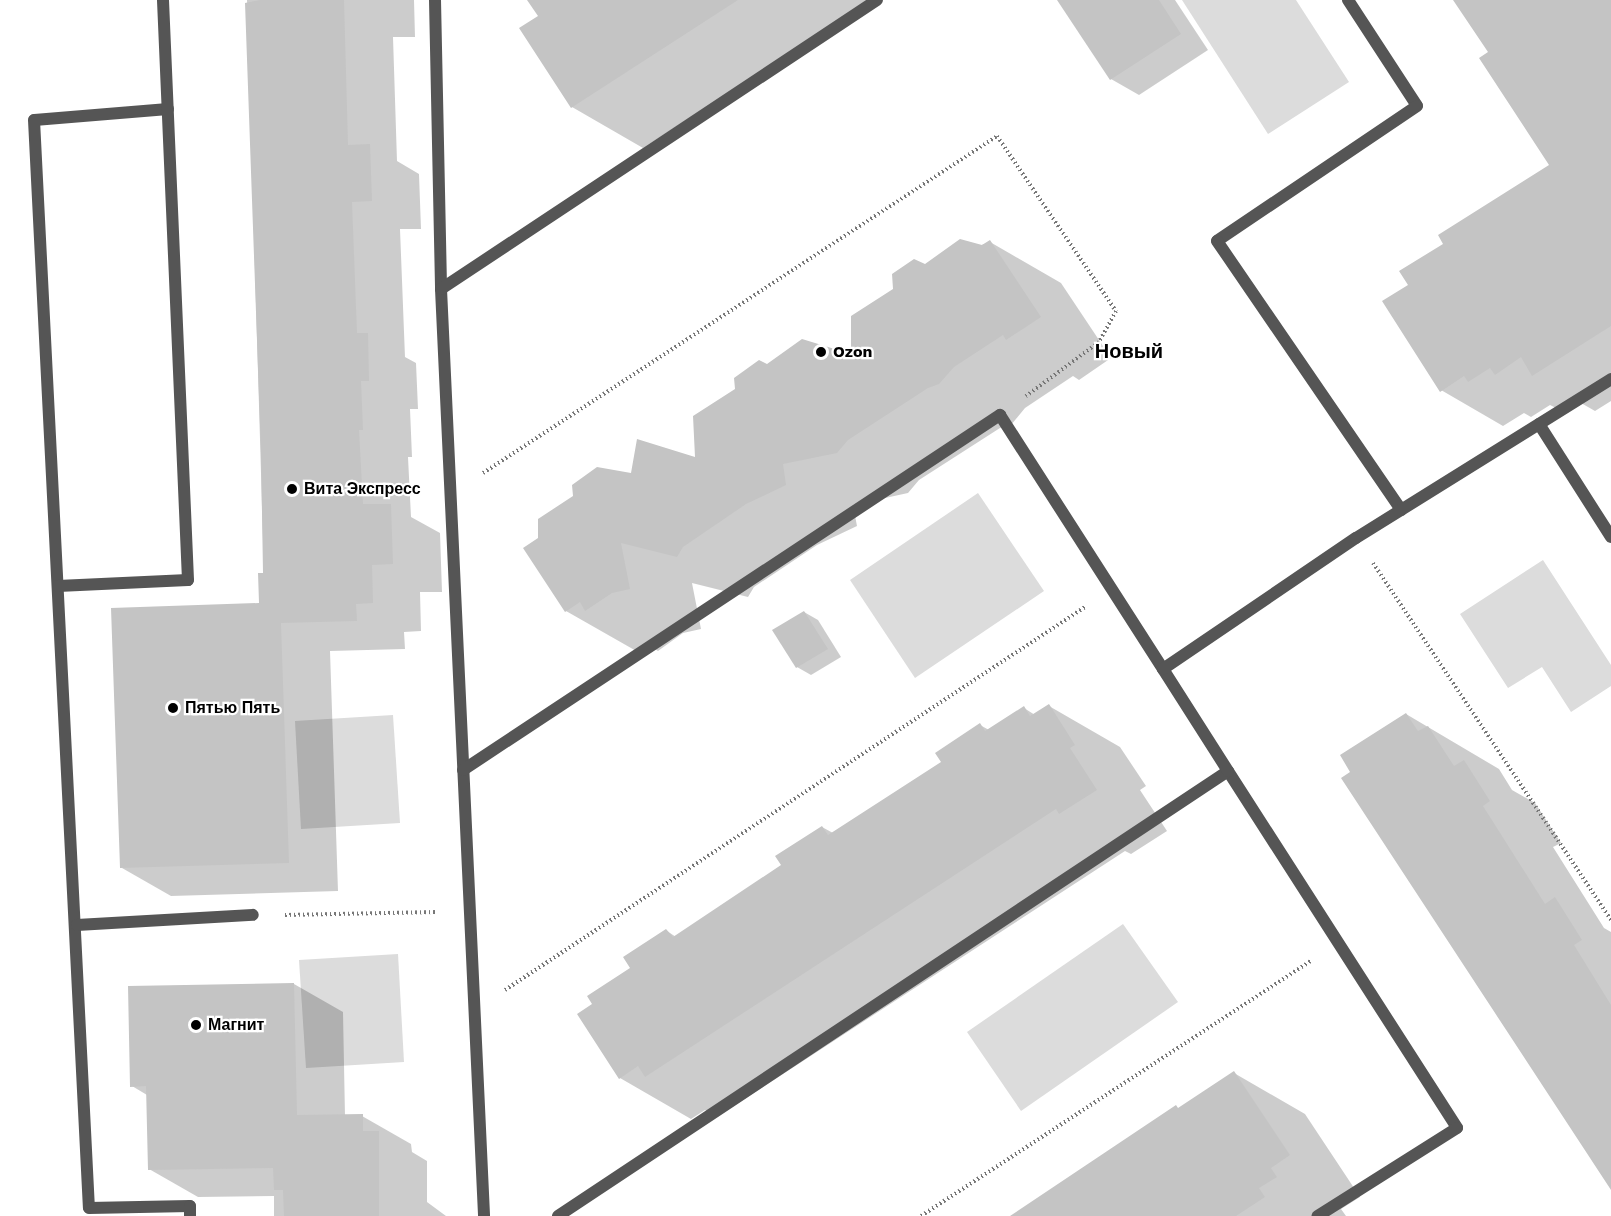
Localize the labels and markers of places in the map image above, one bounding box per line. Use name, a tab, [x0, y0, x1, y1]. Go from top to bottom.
place label: Ozon	[833, 342, 872, 362]
marker: Ozon	[814, 345, 828, 359]
place label: Вита Экспресс	[304, 479, 421, 499]
marker: Вита Экспресс	[285, 482, 299, 496]
place label: Пятью Пять	[185, 698, 280, 718]
marker: Пятью Пять	[166, 701, 180, 715]
place label: Магнит	[208, 1015, 264, 1035]
marker: Магнит	[189, 1018, 203, 1032]

